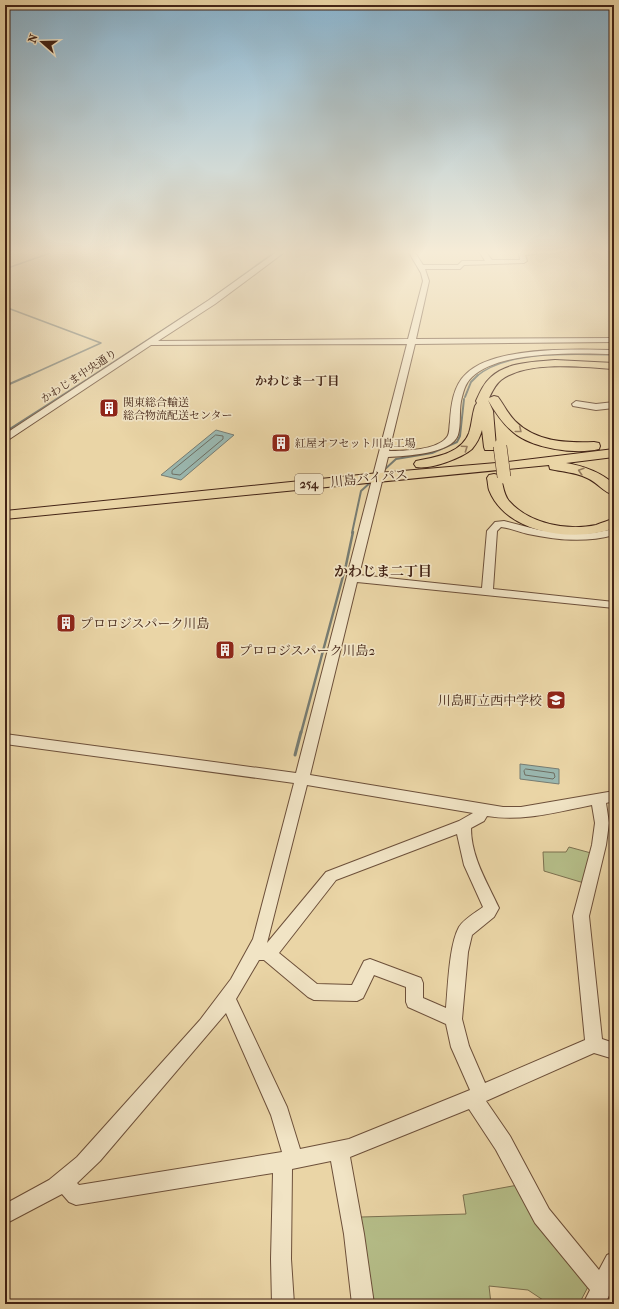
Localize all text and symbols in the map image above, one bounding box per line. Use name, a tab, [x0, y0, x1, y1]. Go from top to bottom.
north arrow	[22, 22, 62, 62]
text: N	[26, 32, 41, 45]
street label: かわじま中央通り	[39, 347, 119, 405]
district label: かわじま一丁目	[255, 374, 339, 388]
place label: 関東総合輸送 総合物流配送センター	[123, 396, 233, 422]
building icon: 関東総合輸送 総合物流配送センター	[98, 397, 120, 419]
one-way arrow	[514, 425, 521, 432]
building icon: 紅屋オフセット川島工場	[270, 432, 292, 454]
place label: 紅屋オフセット川島工場	[295, 437, 416, 450]
one-way arrow	[460, 446, 467, 453]
street label: 川島バイパス	[330, 466, 408, 490]
one-way arrow	[578, 467, 585, 476]
road number: 254	[295, 474, 323, 494]
district label: かわじま二丁目	[334, 563, 432, 580]
building icon: プロロジスパーク川島	[55, 612, 77, 634]
place label: プロロジスパーク川島	[80, 616, 210, 631]
building icon: プロロジスパーク川島2	[214, 639, 236, 661]
place label: プロロジスパーク川島2	[239, 643, 376, 658]
school or university icon: 川島町立西中学校	[545, 689, 567, 711]
place label: 川島町立西中学校	[438, 693, 542, 708]

